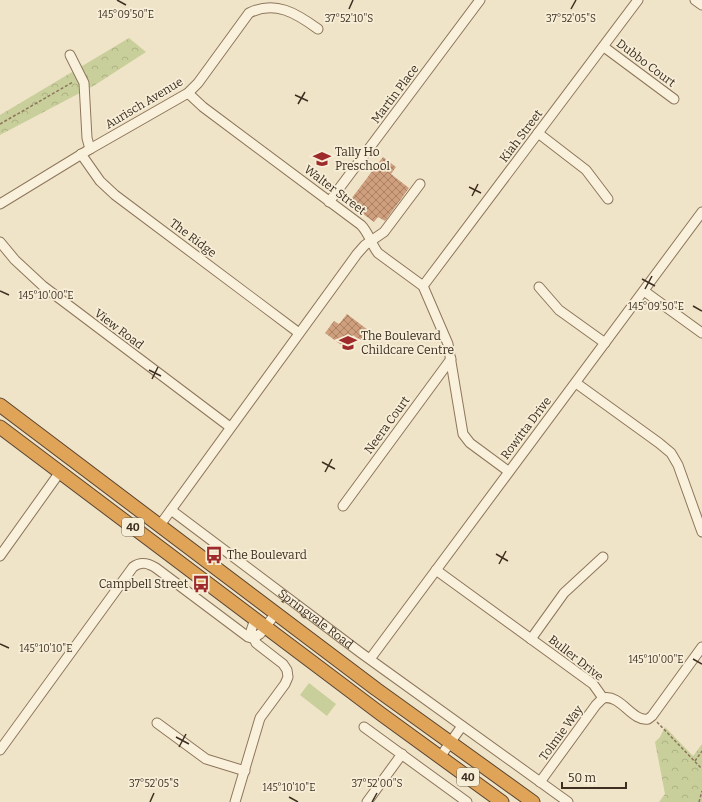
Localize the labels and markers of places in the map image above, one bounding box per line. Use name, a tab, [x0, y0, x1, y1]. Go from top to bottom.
place label: Tally Ho Preschool	[335, 145, 391, 173]
school or university icon: Tally Ho Preschool	[312, 149, 332, 169]
place label: The Boulevard Childcare Centre	[361, 329, 454, 357]
school or university icon: The Boulevard Childcare Centre	[338, 333, 358, 353]
bus stop icon: The Boulevard	[204, 545, 224, 565]
place label: The Boulevard	[227, 548, 307, 562]
bus stop icon: Campbell Street	[191, 574, 211, 594]
place label: Campbell Street	[99, 577, 189, 591]

